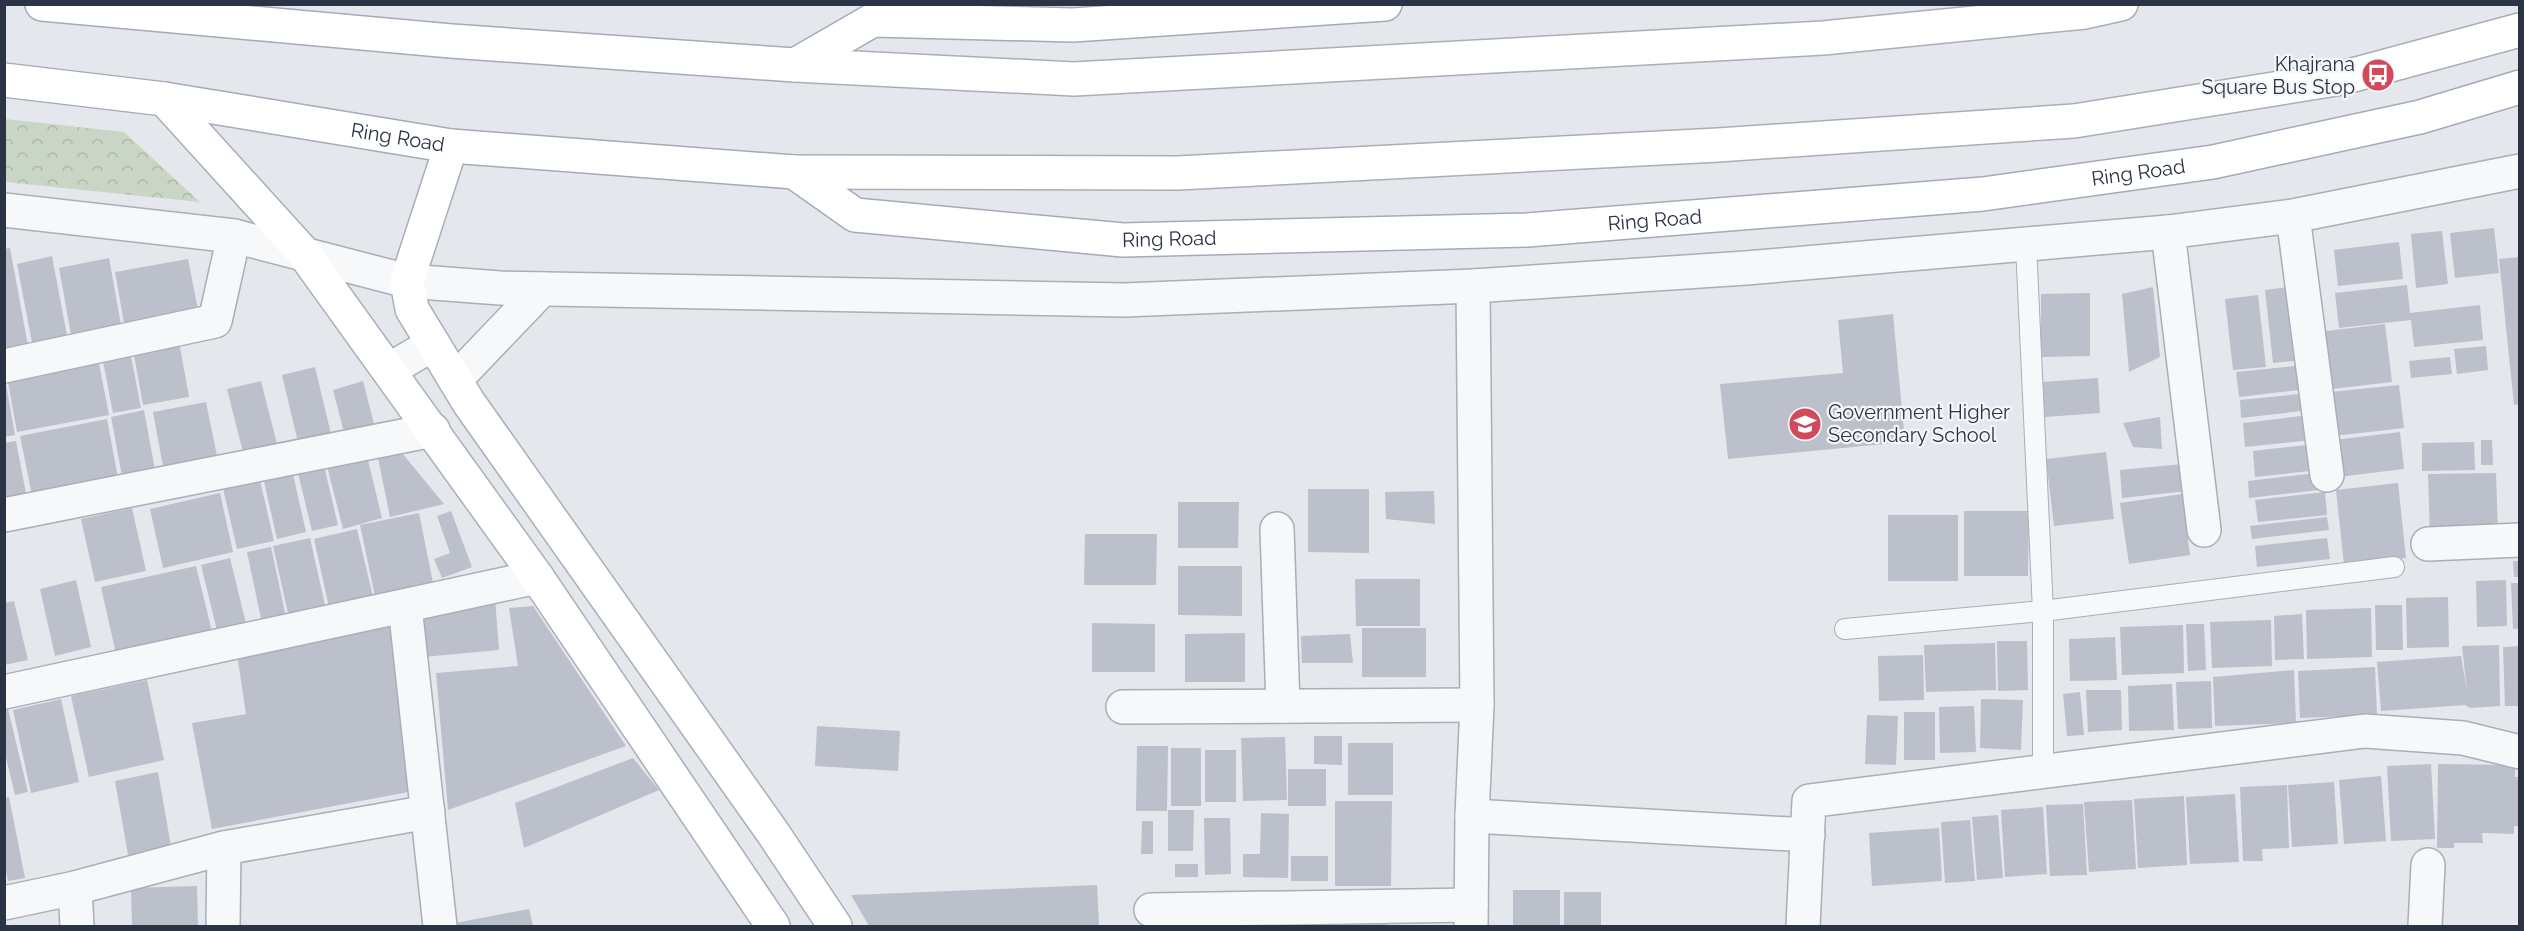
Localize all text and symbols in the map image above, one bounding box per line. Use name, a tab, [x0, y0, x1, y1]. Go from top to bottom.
place label: Khajrana Square Bus Stop	[2202, 52, 2355, 99]
bus stop icon: Khajrana Square Bus Stop	[2360, 57, 2396, 93]
street label: Ring Road	[349, 118, 446, 157]
street label: Ring Road	[2090, 154, 2187, 191]
street label: Ring Road	[1607, 204, 1703, 236]
street label: Ring Road	[1122, 226, 1217, 252]
place label: Government Higher Secondary School	[1828, 400, 2010, 447]
school or university icon: Government Higher Secondary School	[1787, 406, 1823, 442]

